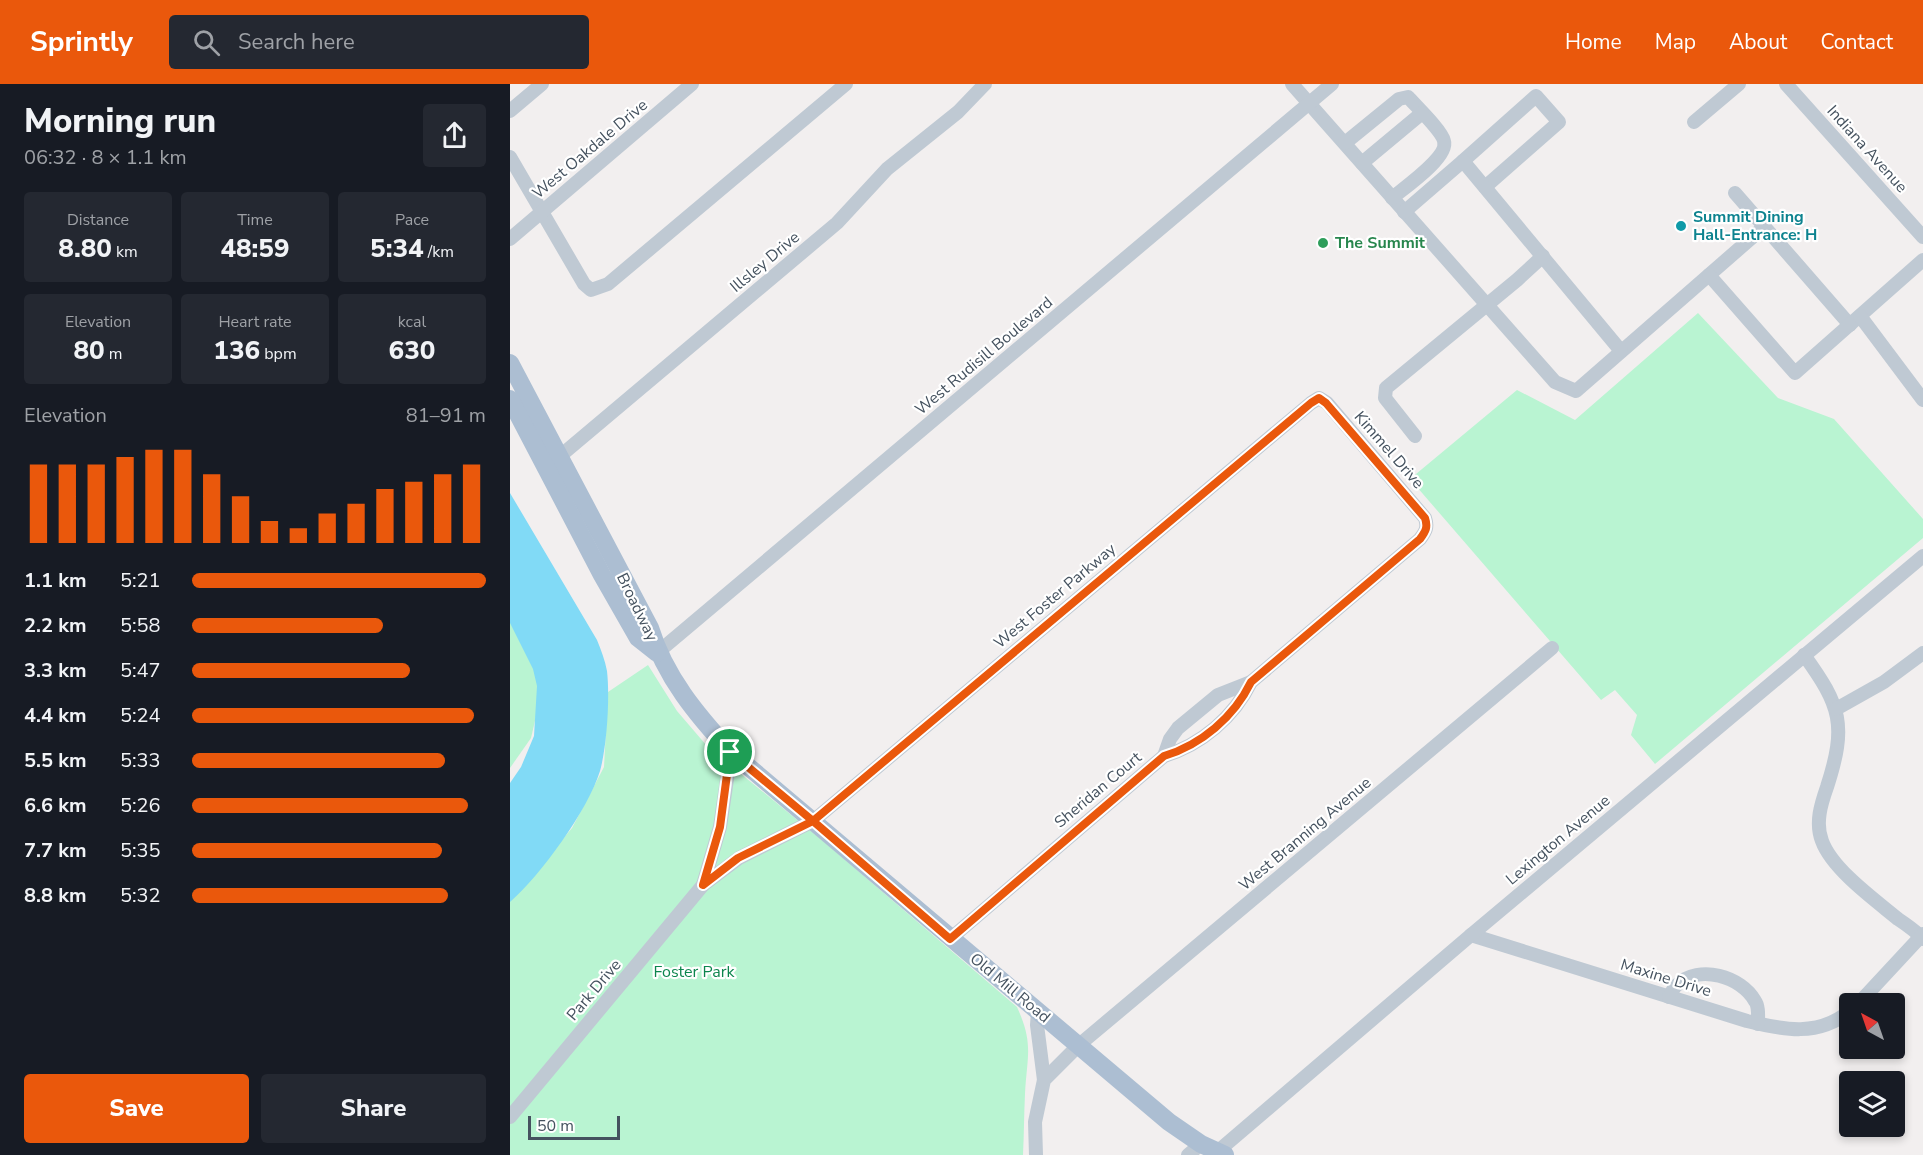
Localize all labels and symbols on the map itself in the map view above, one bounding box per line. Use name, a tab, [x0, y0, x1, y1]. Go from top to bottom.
street label: West Oakdale Drive	[528, 94, 652, 204]
street label: Indiana Avenue	[1822, 100, 1912, 198]
place label: Summit Dining Hall-Entrance: H	[1693, 206, 1817, 246]
marker: Summit Dining Hall-Entrance: H	[1674, 219, 1688, 233]
street label: Illsley Drive	[726, 226, 804, 298]
place label: The Summit	[1335, 232, 1426, 254]
marker: The Summit	[1316, 236, 1330, 250]
street label: West Rudisill Boulevard	[910, 292, 1058, 420]
street label: Kimmel Drive	[1349, 406, 1429, 494]
street label: West Foster Parkway	[989, 538, 1121, 654]
street label: Broadway	[611, 569, 663, 645]
pin	[704, 726, 755, 777]
street label: Sheridan Court	[1050, 747, 1147, 833]
street label: West Branning Avenue	[1234, 772, 1376, 896]
street label: Lexington Avenue	[1501, 790, 1615, 890]
street label: Old Mill Road	[965, 948, 1055, 1028]
street label: Maxine Drive	[1618, 954, 1714, 1002]
street label: Park Drive	[562, 955, 626, 1025]
park label: Foster Park	[654, 961, 735, 983]
north arrow	[1839, 993, 1905, 1059]
scale bar	[528, 1113, 620, 1140]

